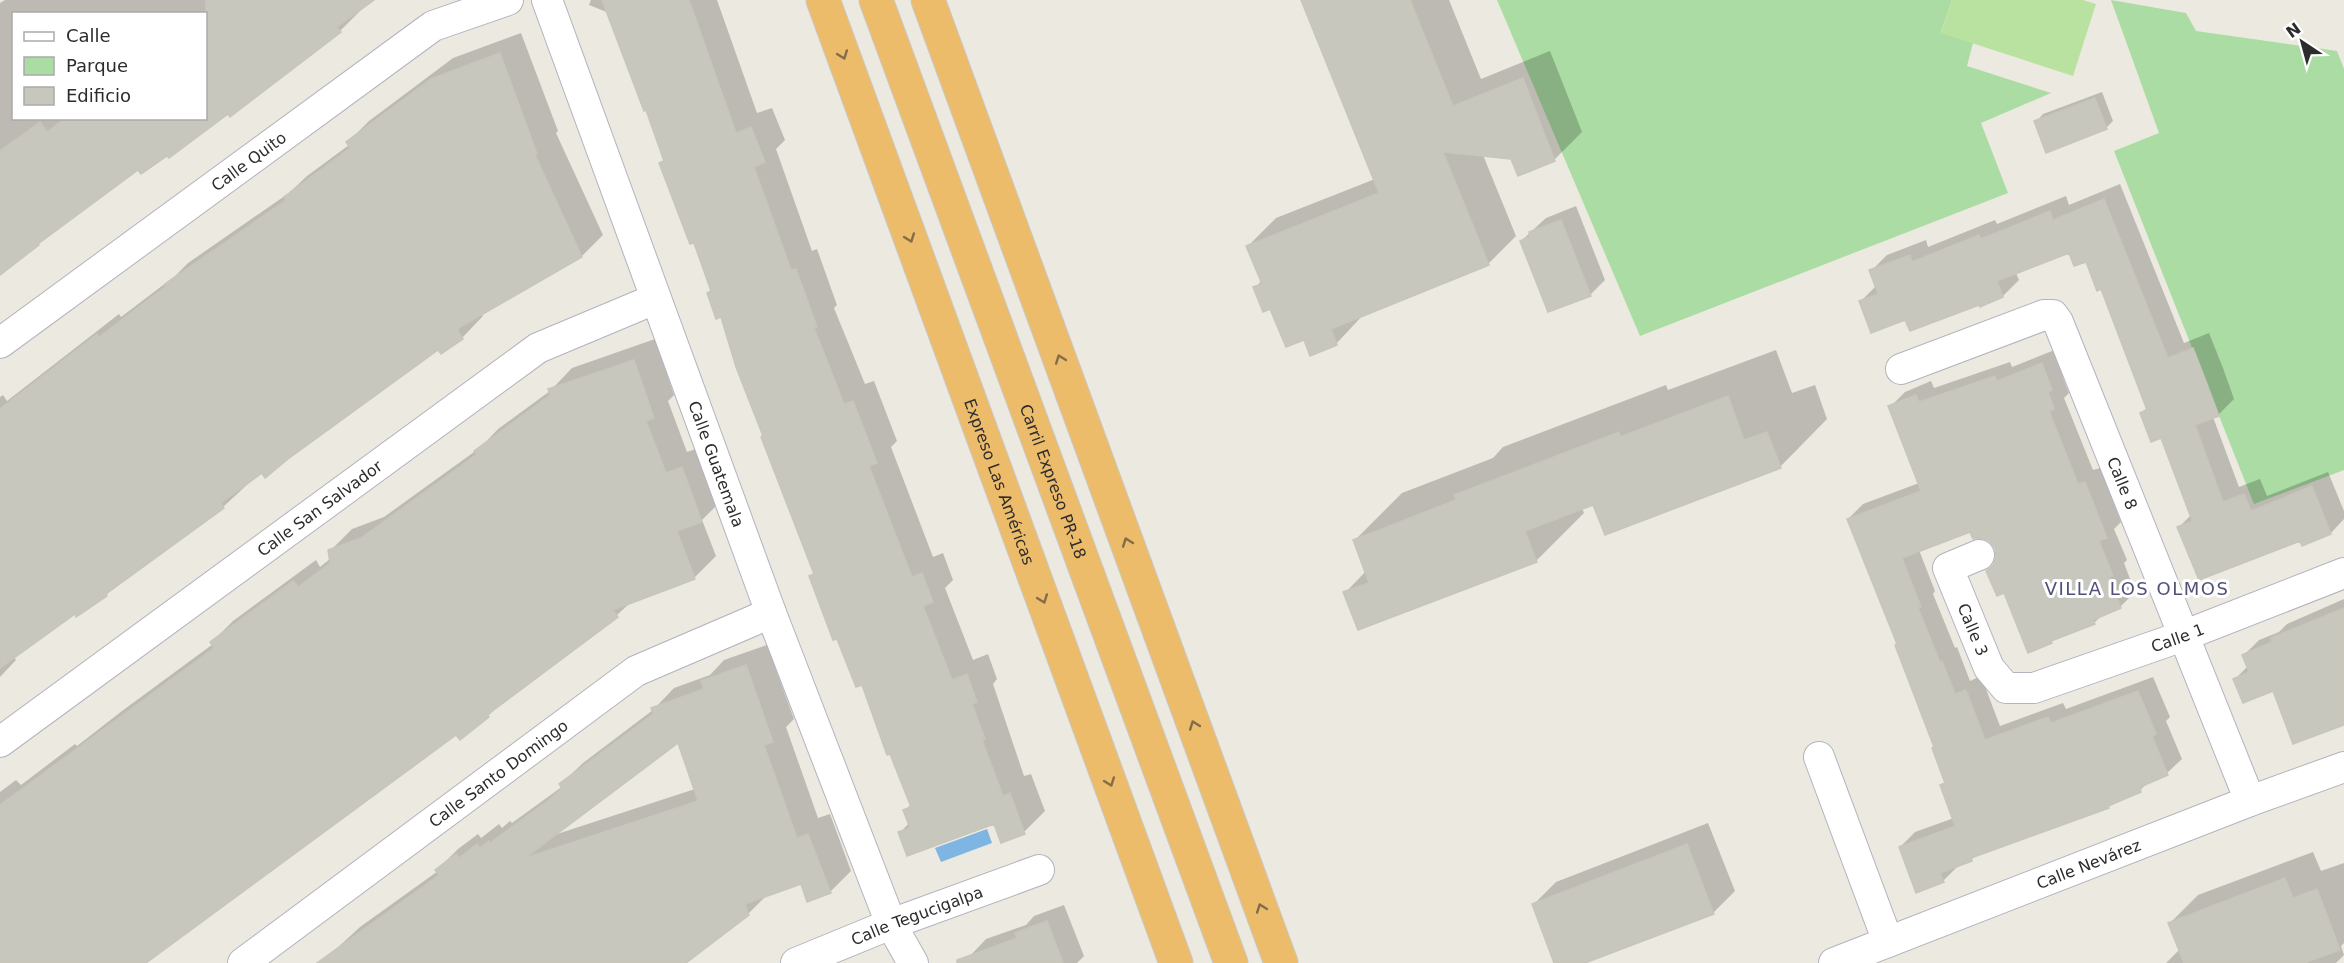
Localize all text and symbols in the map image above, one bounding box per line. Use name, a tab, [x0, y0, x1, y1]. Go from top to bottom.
legend	[12, 12, 207, 120]
north arrow	[2272, 12, 2332, 72]
text: N	[2282, 19, 2304, 42]
text: Calle	[66, 25, 111, 46]
one-way arrow	[836, 49, 849, 60]
text: Parque	[66, 55, 128, 76]
text: Edificio	[66, 85, 131, 106]
street label: Calle Quito	[207, 127, 290, 195]
one-way arrow	[903, 232, 916, 243]
one-way arrow	[1054, 354, 1067, 365]
street label: Expreso Las Américas	[960, 396, 1039, 567]
street label: Calle Guatemala	[685, 398, 748, 530]
street label: Carril Expreso PR-18	[1016, 401, 1091, 561]
street label: Calle 8	[2104, 454, 2142, 512]
street label: Calle San Salvador	[253, 456, 386, 560]
one-way arrow	[1121, 537, 1134, 548]
district label: VILLA LOS OLMOS	[2045, 578, 2229, 599]
one-way arrow	[1035, 593, 1048, 603]
street label: Calle 3	[1954, 600, 1992, 658]
street label: Calle 1	[2148, 619, 2207, 656]
street label: Calle Santo Domingo	[425, 716, 571, 831]
one-way arrow	[1188, 720, 1201, 731]
one-way arrow	[1102, 776, 1115, 786]
street label: Calle Nevárez	[2034, 835, 2143, 893]
street label: Calle Tegucigalpa	[848, 882, 986, 949]
one-way arrow	[1256, 903, 1268, 914]

